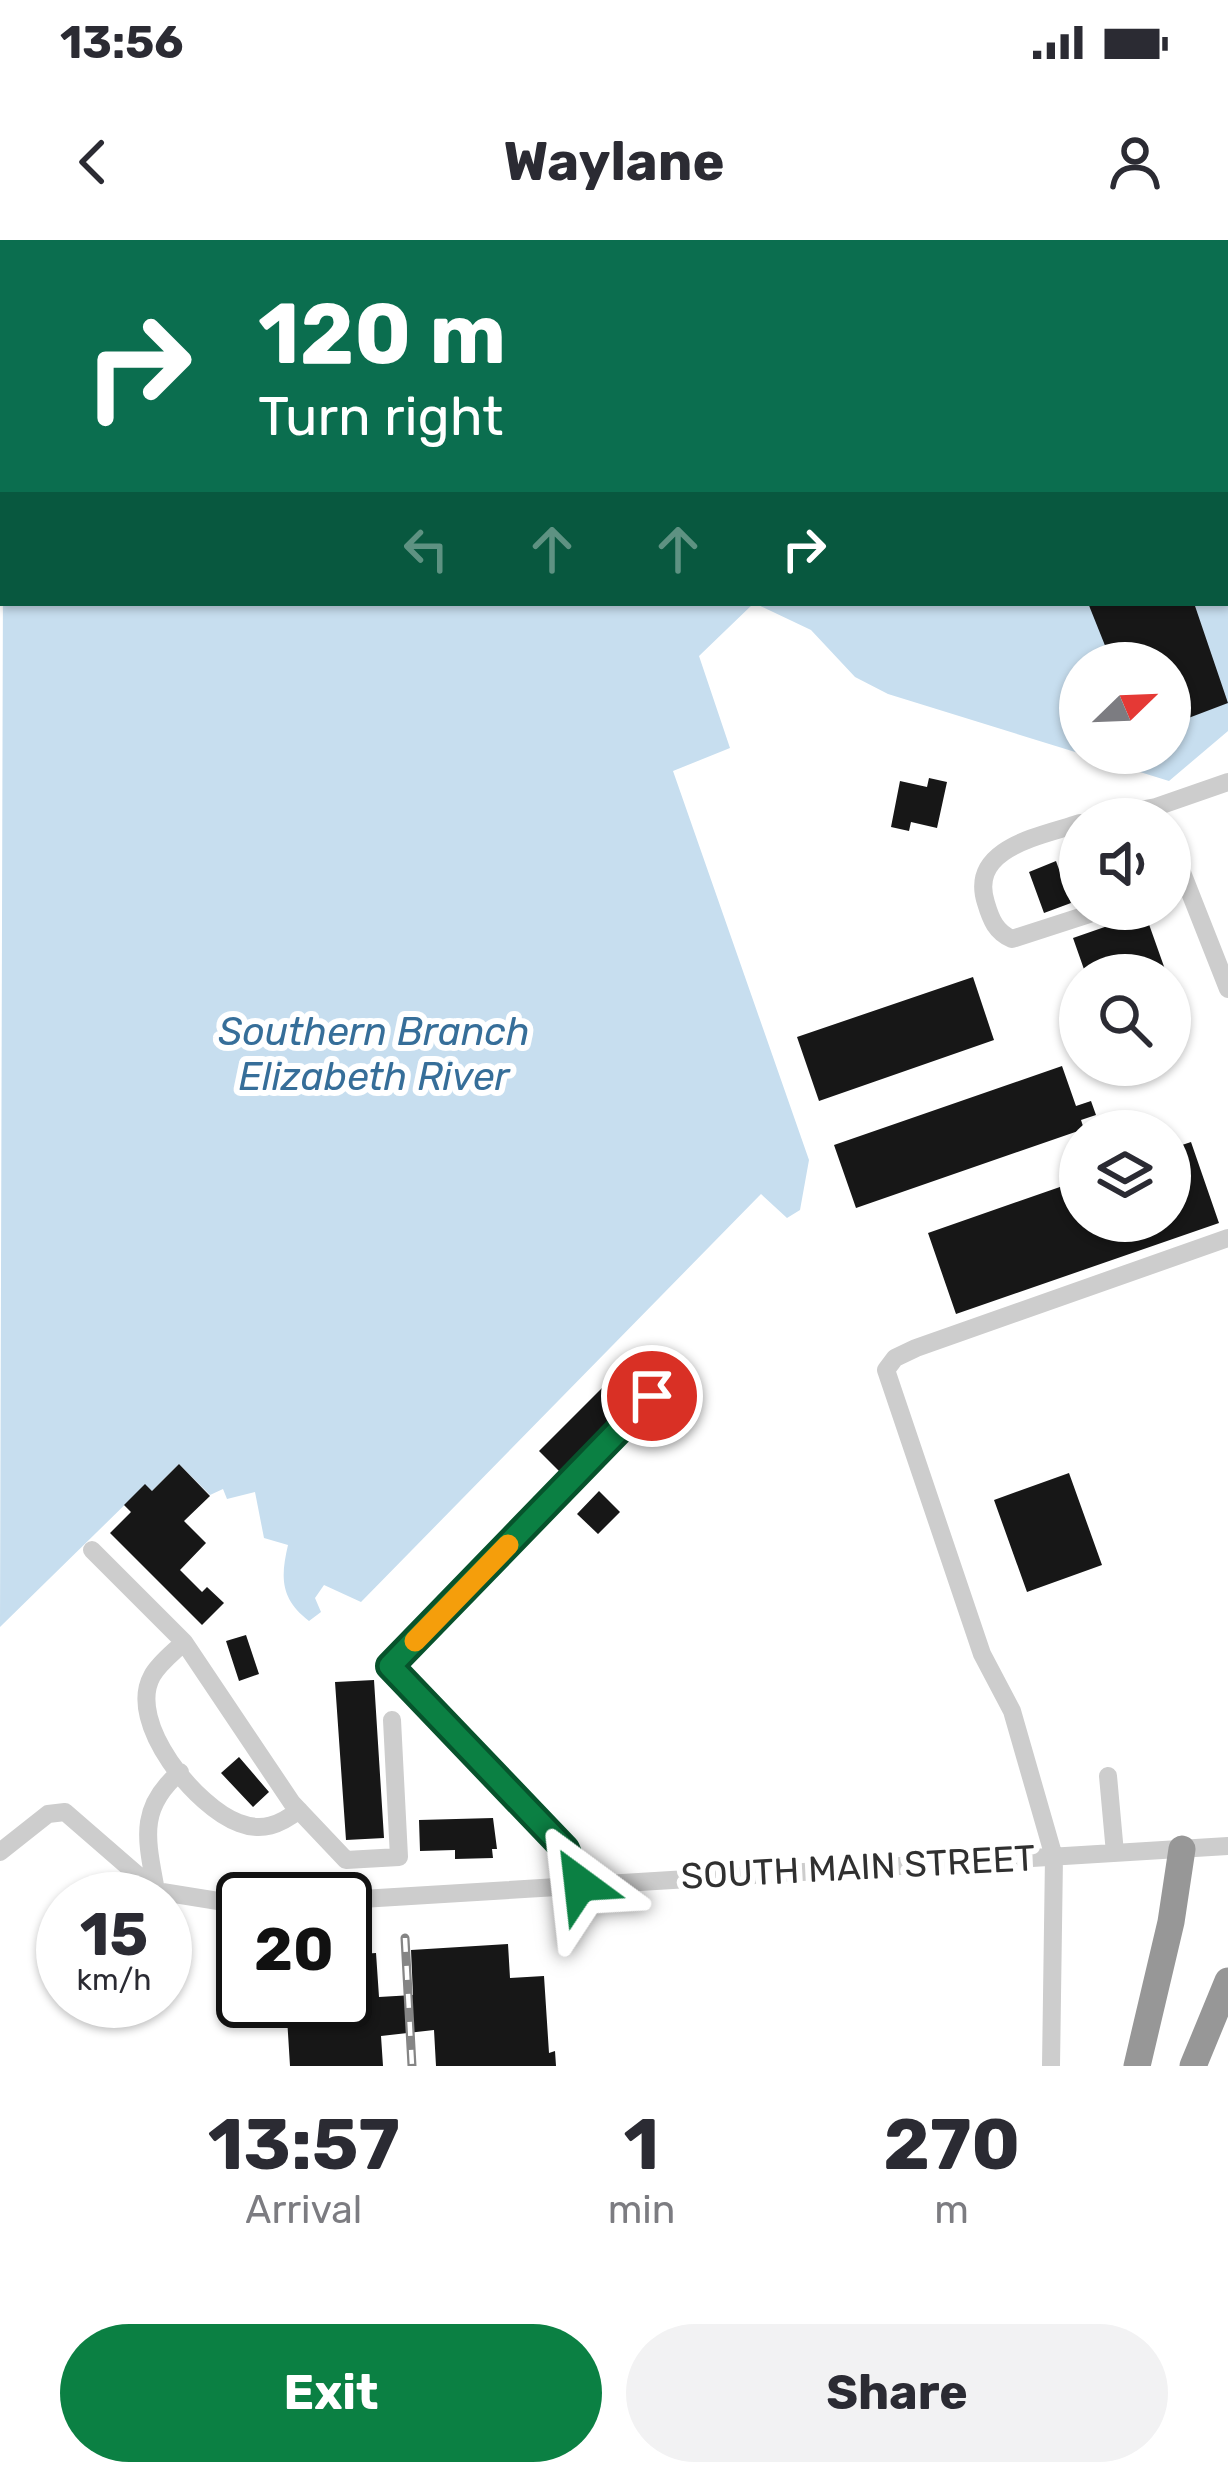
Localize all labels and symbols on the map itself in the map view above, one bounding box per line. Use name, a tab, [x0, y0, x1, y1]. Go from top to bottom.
north arrow	[1059, 642, 1191, 774]
water label: Southern Branch Elizabeth River	[218, 1009, 530, 1100]
pin	[601, 1345, 703, 1447]
position arrow	[517, 1821, 643, 1947]
street label: SOUTH MAIN STREET	[680, 1836, 1036, 1898]
speed limit sign: 20	[216, 1872, 372, 2028]

